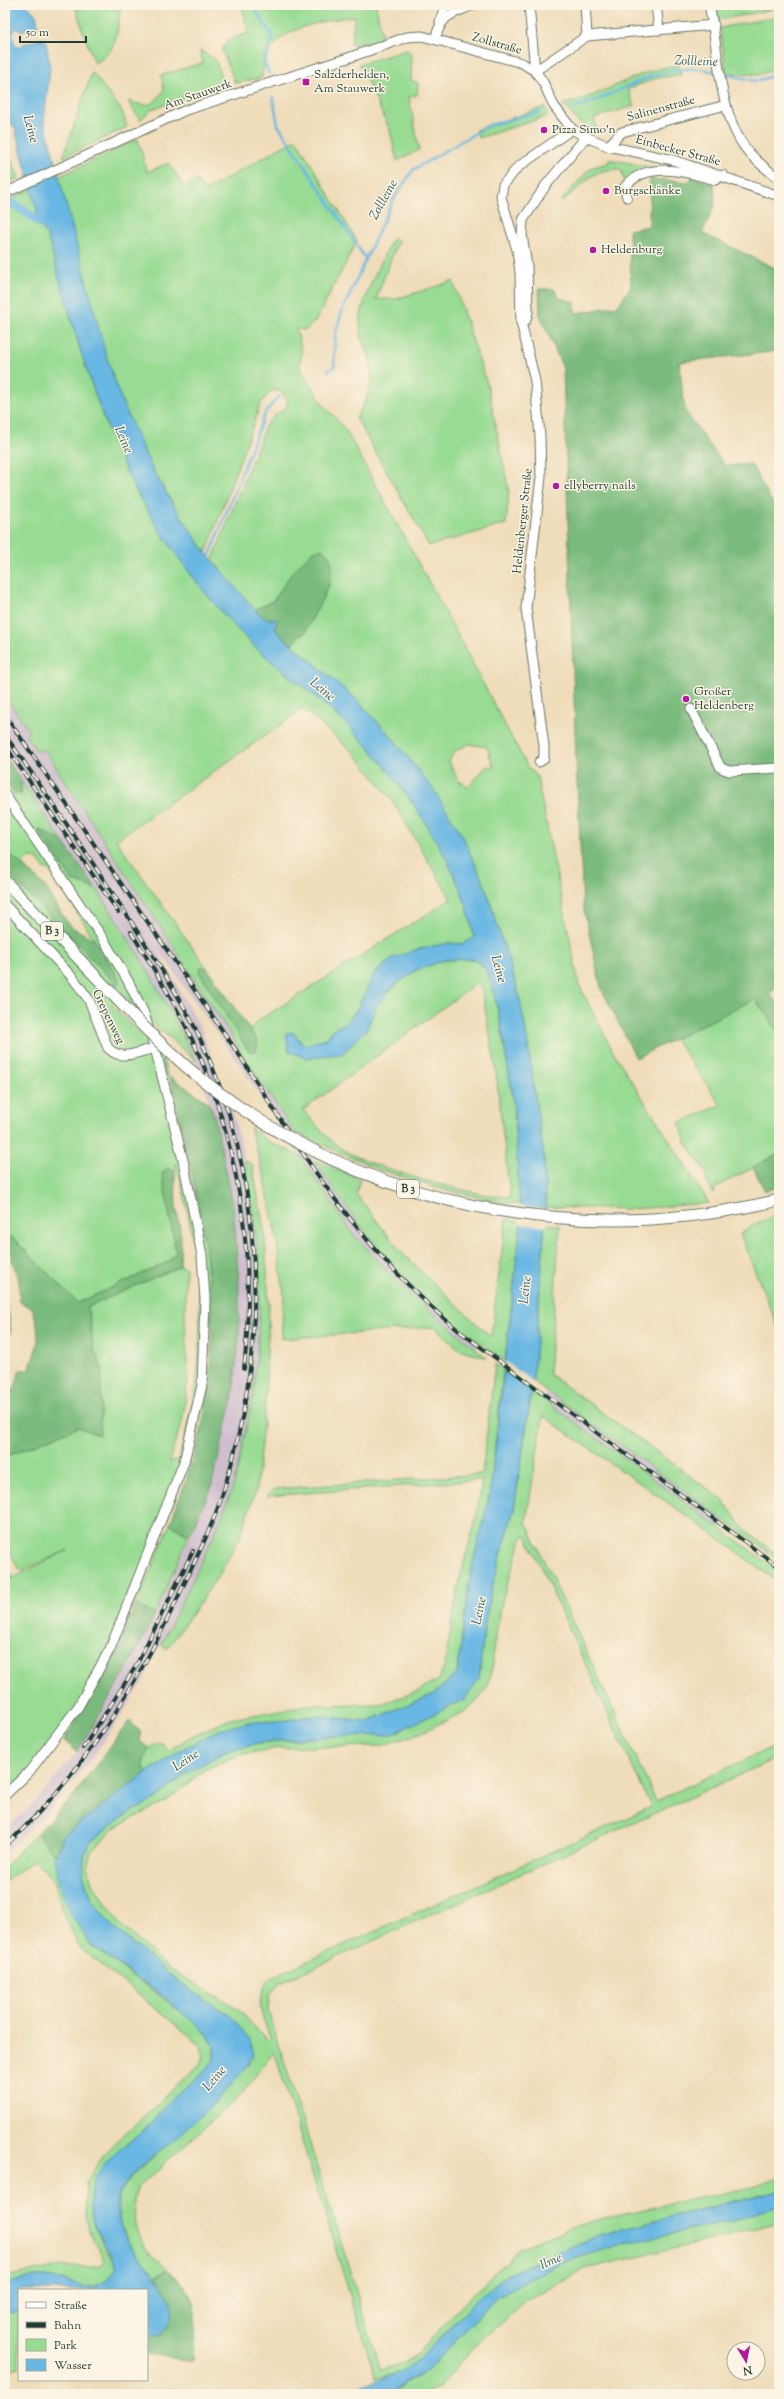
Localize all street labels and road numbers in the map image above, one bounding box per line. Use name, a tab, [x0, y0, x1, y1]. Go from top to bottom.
street label: Zollstraße	[470, 28, 524, 60]
street label: Am Stauwerk	[162, 75, 235, 115]
street label: Salinenstraße	[625, 91, 697, 127]
street label: Einbecker Straße	[633, 131, 723, 171]
street label: Heldenberger Straße	[509, 467, 538, 575]
road number: B 3	[41, 922, 63, 940]
street label: Grepenweg	[87, 987, 129, 1048]
road number: B 3	[397, 1180, 419, 1198]

